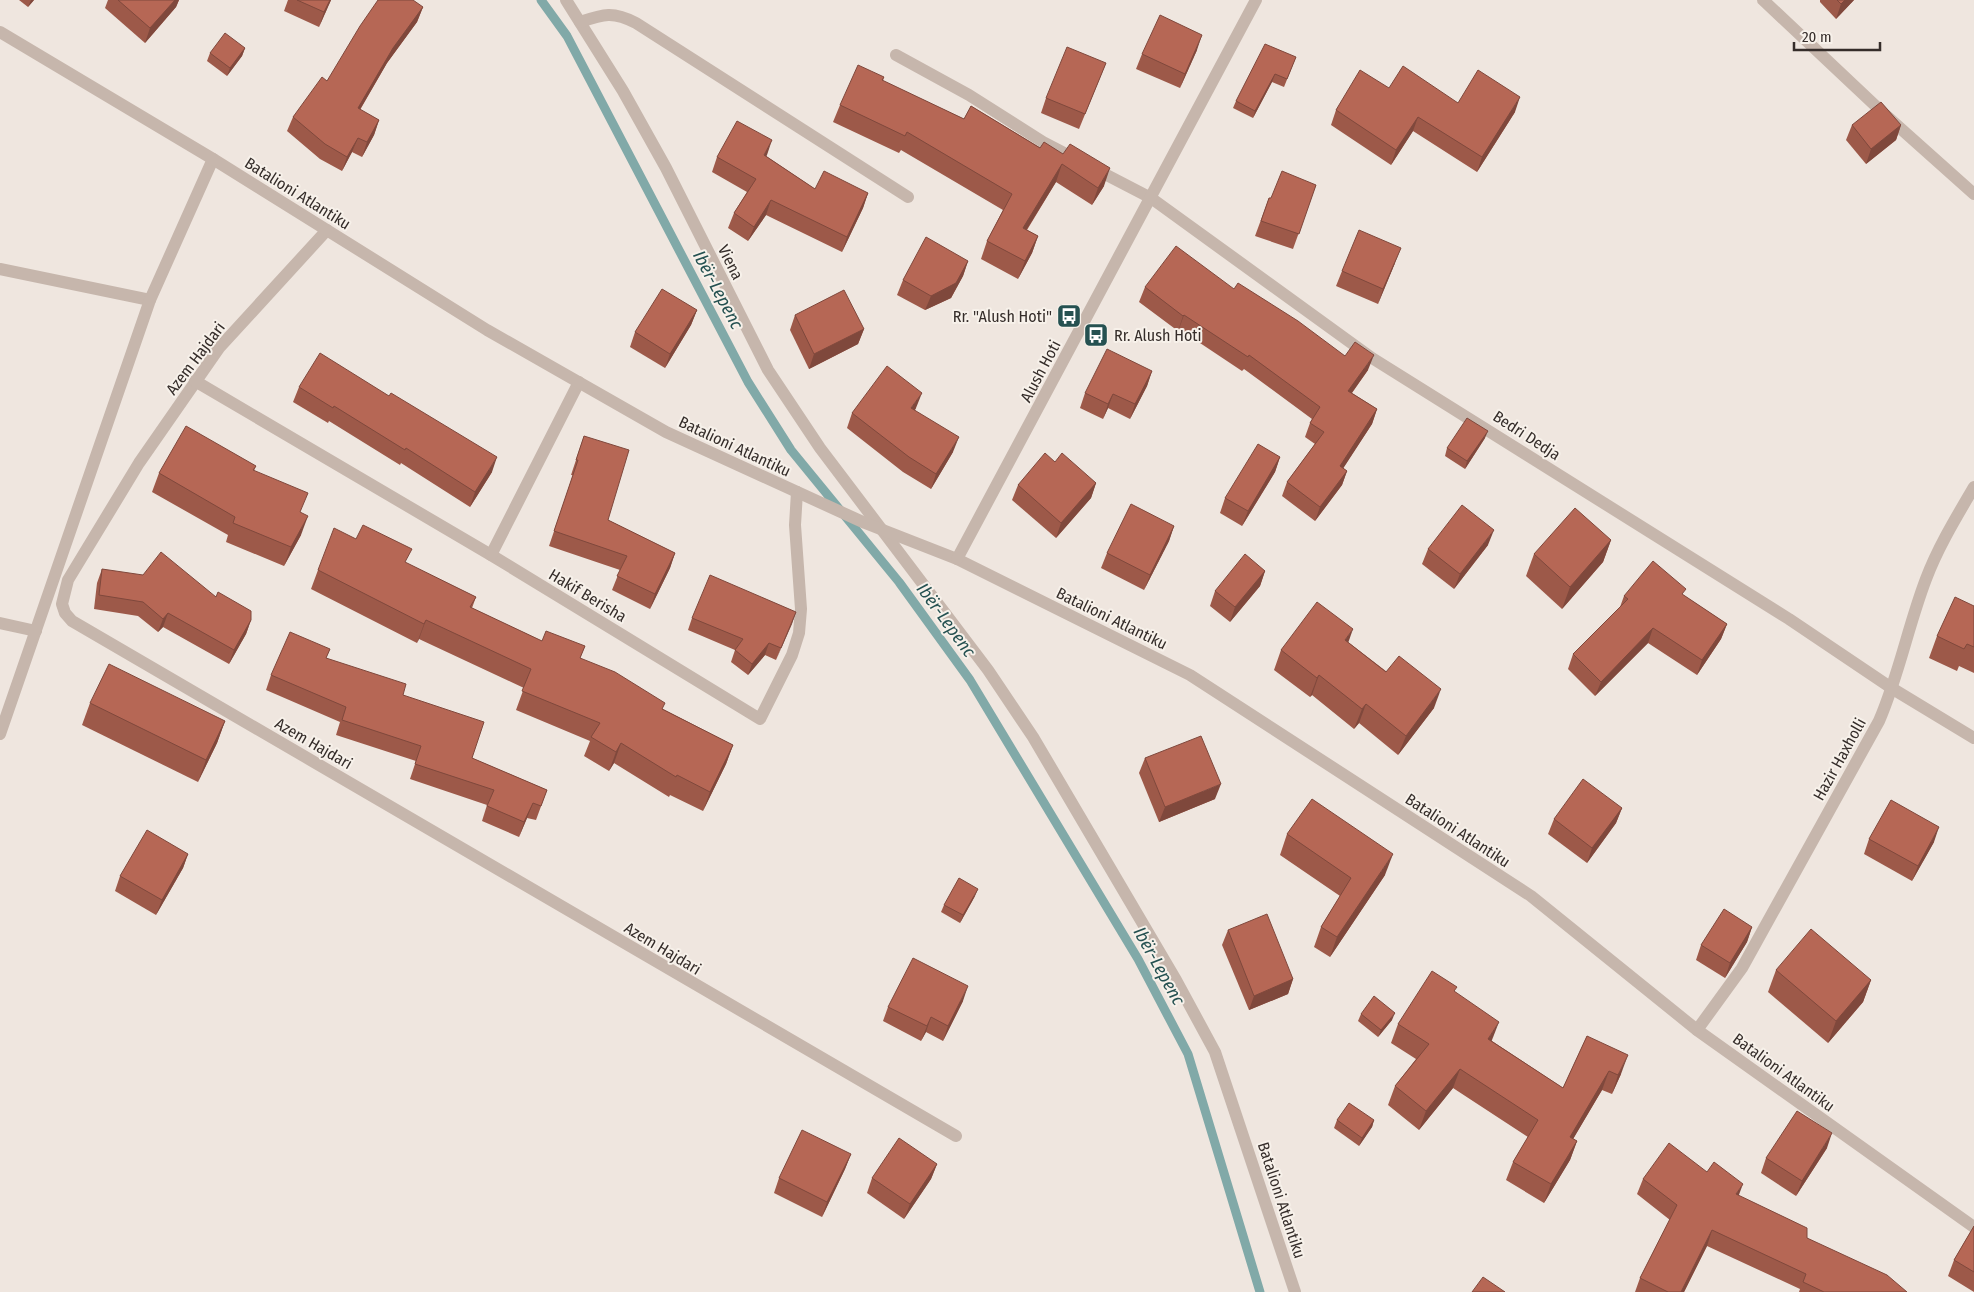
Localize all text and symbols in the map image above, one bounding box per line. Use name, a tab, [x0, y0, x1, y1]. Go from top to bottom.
scale bar	[1794, 20, 1880, 52]
text: 20 m	[1802, 28, 1832, 46]
street label: Batalioni Atlantiku	[241, 153, 354, 234]
street label: Viena	[714, 242, 747, 283]
water label: Ibër-Lepenc	[688, 247, 748, 333]
bus stop icon: Rr. "Alush Hoti"	[1056, 303, 1082, 329]
place label: Rr. "Alush Hoti"	[953, 307, 1052, 326]
street label: Azem Hajdari	[162, 318, 229, 398]
bus stop icon: Rr. Alush Hoti	[1083, 322, 1109, 348]
place label: Rr. Alush Hoti	[1114, 326, 1202, 345]
street label: Alush Hoti	[1016, 337, 1065, 405]
street label: Bedri Dedja	[1490, 407, 1564, 464]
street label: Batalioni Atlantiku	[676, 412, 794, 481]
street label: Hakif Berisha	[546, 565, 630, 626]
water label: Ibër-Lepenc	[912, 579, 980, 662]
street label: Batalioni Atlantiku	[1053, 583, 1170, 654]
street label: Azem Hajdari	[272, 714, 356, 773]
street label: Hazir Haxholli	[1809, 715, 1870, 804]
street label: Batalioni Atlantiku	[1402, 789, 1514, 871]
street label: Azem Hajdari	[621, 918, 705, 979]
water label: Ibër-Lepenc	[1128, 923, 1190, 1009]
street label: Batalioni Atlantiku	[1729, 1029, 1838, 1116]
street label: Batalioni Atlantiku	[1254, 1140, 1309, 1261]

